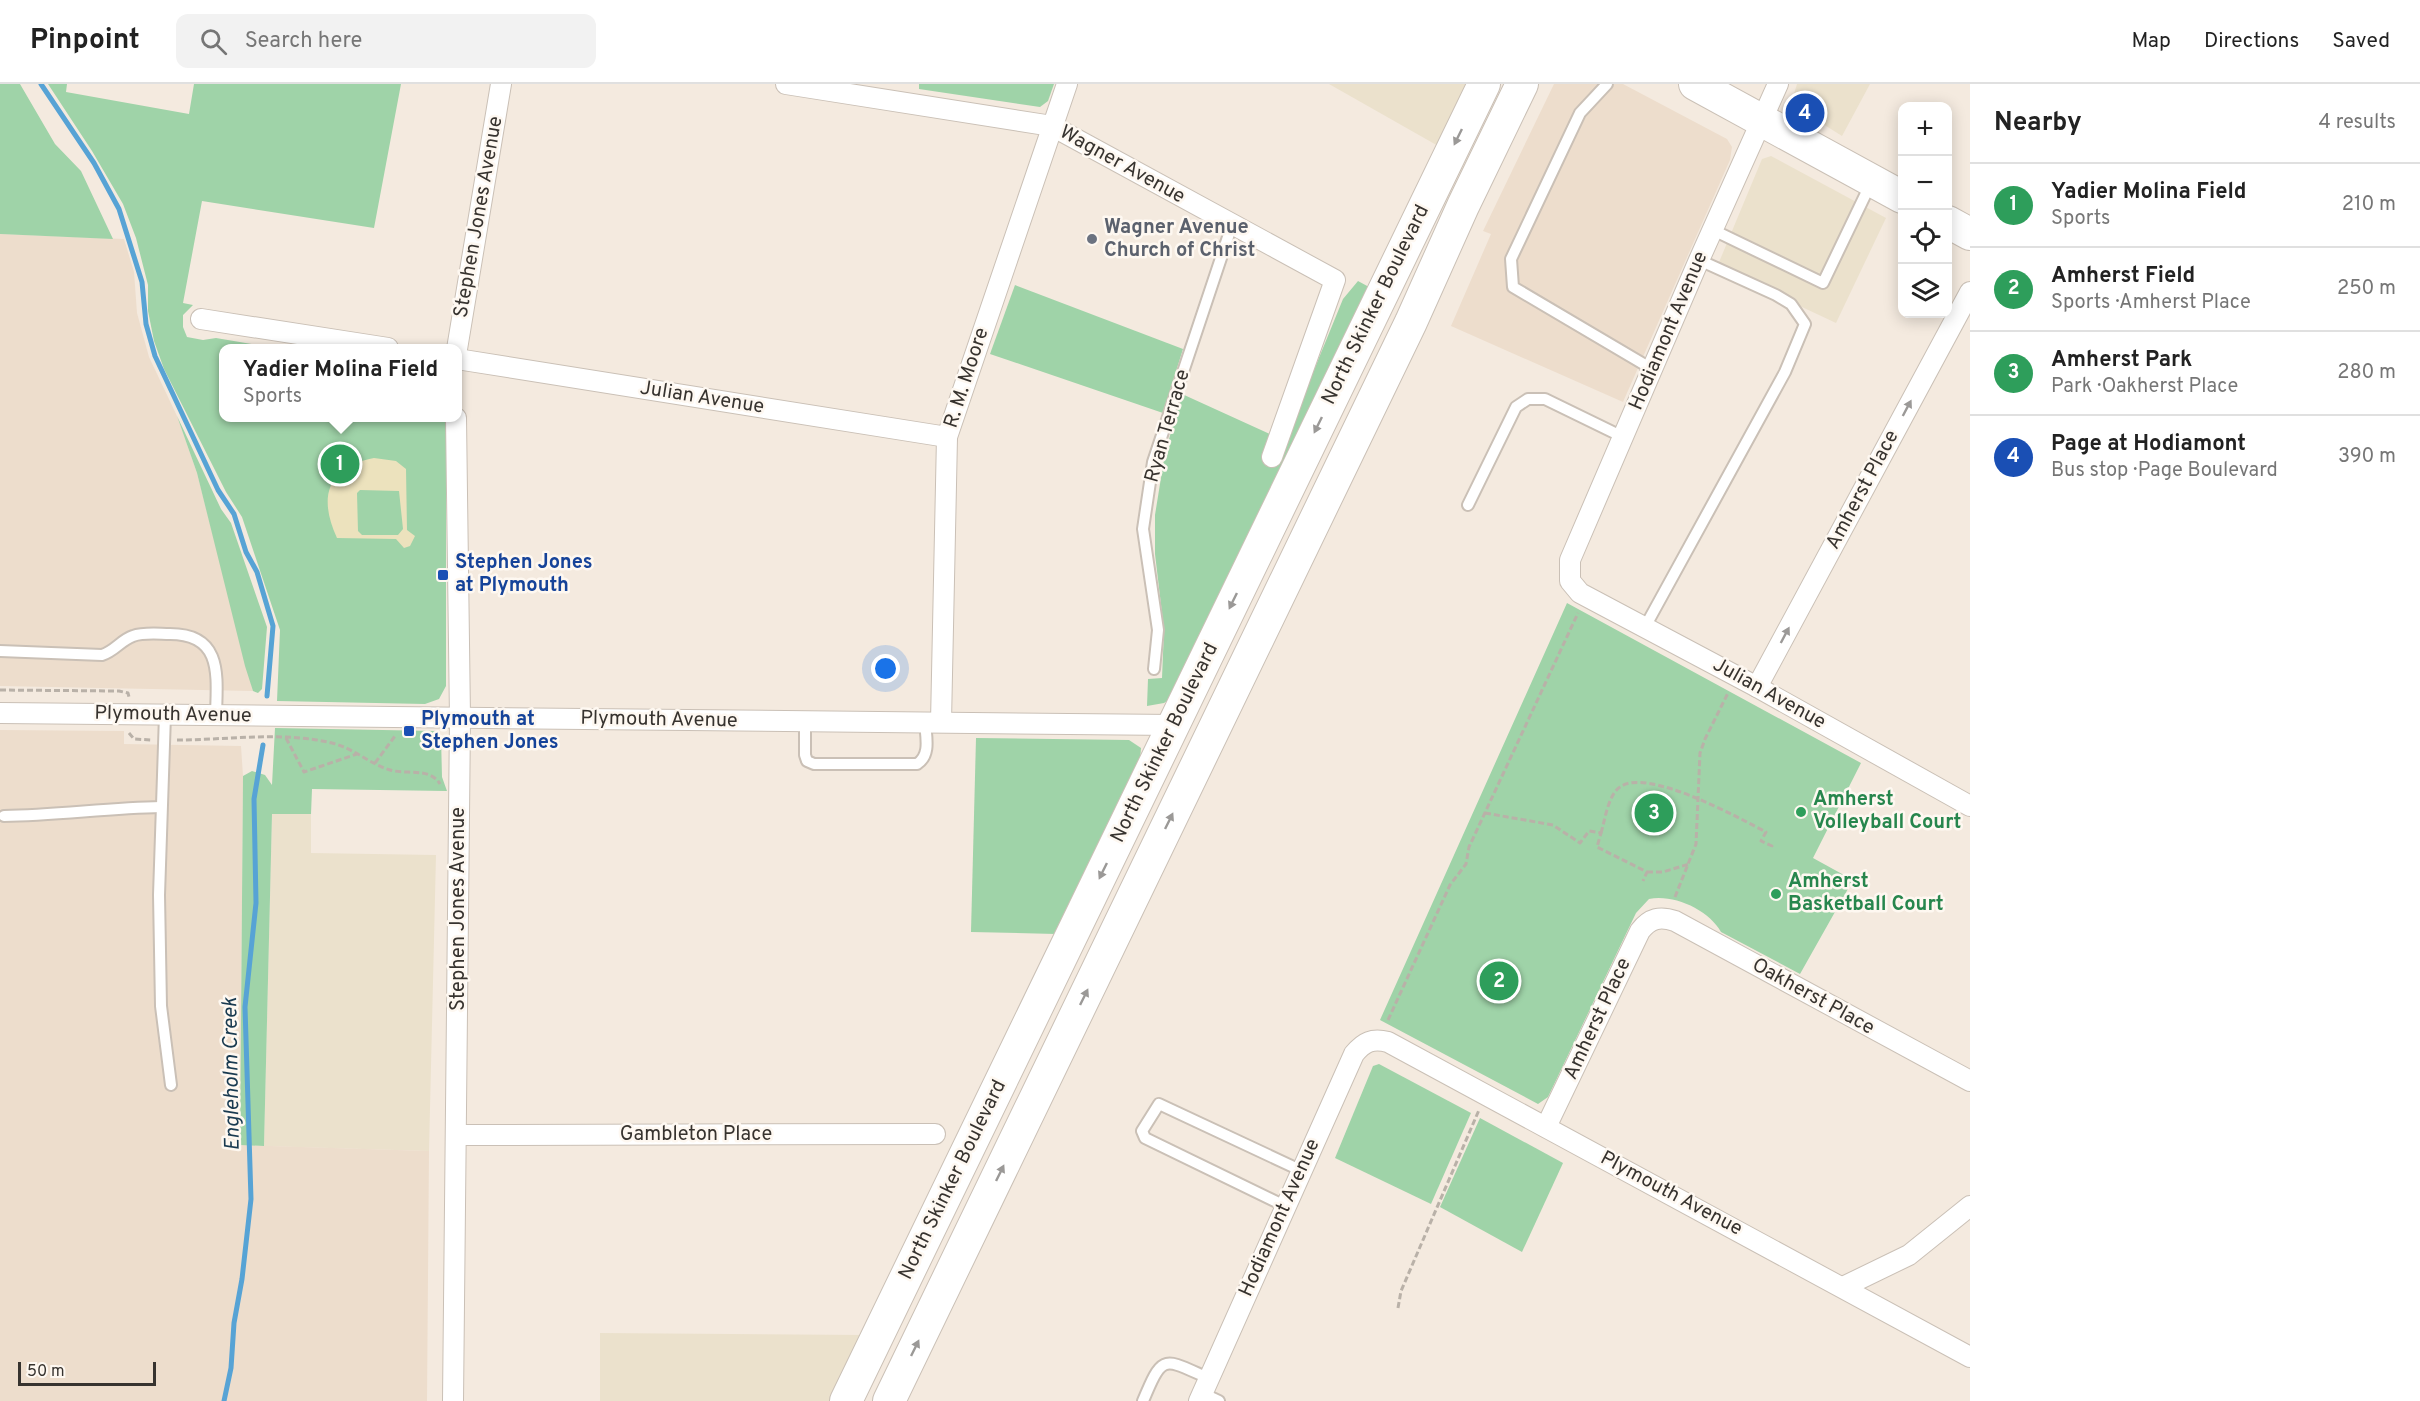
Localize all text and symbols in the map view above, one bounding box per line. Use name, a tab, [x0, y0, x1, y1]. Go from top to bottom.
search box	[176, 14, 596, 68]
text: Pinpoint	[30, 23, 140, 59]
icon: search	[197, 25, 230, 58]
text: Search here	[245, 28, 362, 55]
text: Map	[2131, 28, 2171, 55]
text: Directions	[2204, 28, 2299, 55]
text: Saved	[2332, 28, 2390, 55]
pin: 4	[1786, 90, 1824, 135]
map controls	[1898, 102, 1952, 318]
button: +	[1898, 102, 1952, 156]
text: Nearby	[1994, 107, 2082, 140]
text: 4 results	[2319, 110, 2396, 136]
street label: Stephen Jones Avenue	[448, 114, 510, 320]
street label: Wagner Avenue	[1055, 120, 1189, 210]
one-way arrow	[1454, 128, 1463, 145]
button: −	[1898, 156, 1952, 210]
text: Yadier Molina Field	[2051, 179, 2247, 206]
text: 1	[2010, 192, 2018, 218]
text: 210 m	[2342, 192, 2396, 218]
street label: North Skinker Boulevard	[1316, 201, 1436, 409]
text: Sports	[2051, 206, 2111, 232]
button: locate	[1898, 210, 1952, 264]
place label: Wagner Avenue Church of Christ	[1104, 215, 1256, 264]
marker: Wagner Avenue Church of Christ	[1085, 232, 1099, 246]
street label: Hodiamont Avenue	[1624, 248, 1714, 414]
text: Amherst Field	[2051, 263, 2195, 290]
button: layers	[1898, 264, 1952, 318]
text: 2	[2007, 276, 2020, 302]
text: 250 m	[2337, 276, 2396, 302]
text: Sports · Amherst Place	[2051, 290, 2251, 316]
street label: R. M. Moore	[939, 324, 995, 432]
popup	[219, 344, 462, 422]
text: Amherst Park	[2051, 347, 2192, 374]
text: Yadier Molina Field	[243, 357, 438, 384]
text: 3	[2008, 360, 2020, 386]
text: 280 m	[2337, 360, 2396, 386]
street label: Ryan Terrace	[1139, 366, 1197, 486]
text: Park · Oakherst Place	[2051, 374, 2238, 400]
street label: Julian Avenue	[638, 375, 766, 421]
text: Sports	[243, 384, 302, 410]
one-way arrow	[1902, 400, 1912, 417]
one-way arrow	[1313, 417, 1322, 434]
street label: Amherst Place	[1821, 426, 1905, 554]
text: Page at Hodiamont	[2051, 431, 2246, 458]
pin: 1	[320, 442, 360, 487]
text: 4	[2007, 444, 2020, 470]
text: 390 m	[2338, 444, 2396, 470]
text: Bus stop · Page Boulevard	[2051, 458, 2278, 484]
place label: Stephen Jones at Plymouth	[455, 550, 593, 599]
marker: Stephen Jones at Plymouth	[436, 568, 450, 582]
one-way arrow	[1229, 593, 1238, 610]
one-way arrow	[1780, 627, 1790, 644]
street label: North Skinker Boulevard	[1105, 639, 1225, 847]
street label: Julian Avenue	[1708, 652, 1830, 736]
your location	[871, 654, 900, 683]
street label: Plymouth Avenue	[94, 701, 252, 729]
street label: Plymouth Avenue	[580, 706, 738, 734]
place label: Plymouth at Stephen Jones	[421, 707, 559, 756]
marker: Plymouth at Stephen Jones	[402, 724, 416, 738]
place label: Amherst Volleyball Court	[1813, 787, 1962, 836]
pin: 3	[1634, 790, 1674, 836]
marker: Amherst Volleyball Court	[1794, 805, 1808, 819]
street label: Stephen Jones Avenue	[446, 807, 472, 1011]
one-way arrow	[1164, 813, 1173, 830]
one-way arrow	[1099, 863, 1108, 880]
place label: Amherst Basketball Court	[1788, 869, 1944, 918]
marker: Amherst Basketball Court	[1769, 887, 1783, 901]
street label: Oakherst Place	[1747, 953, 1879, 1041]
street label: Amherst Place	[1558, 954, 1638, 1084]
pin: 2	[1480, 958, 1518, 1004]
one-way arrow	[1080, 989, 1089, 1006]
water label: Engleholm Creek	[217, 997, 247, 1151]
street label: North Skinker Boulevard	[893, 1076, 1013, 1284]
street label: Gambleton Place	[620, 1122, 772, 1148]
street label: Hodiamont Avenue	[1234, 1135, 1326, 1301]
street label: Plymouth Avenue	[1595, 1146, 1747, 1242]
one-way arrow	[995, 1164, 1004, 1181]
one-way arrow	[910, 1340, 919, 1357]
scale bar	[18, 1359, 156, 1386]
text: 50 m	[27, 1362, 65, 1382]

